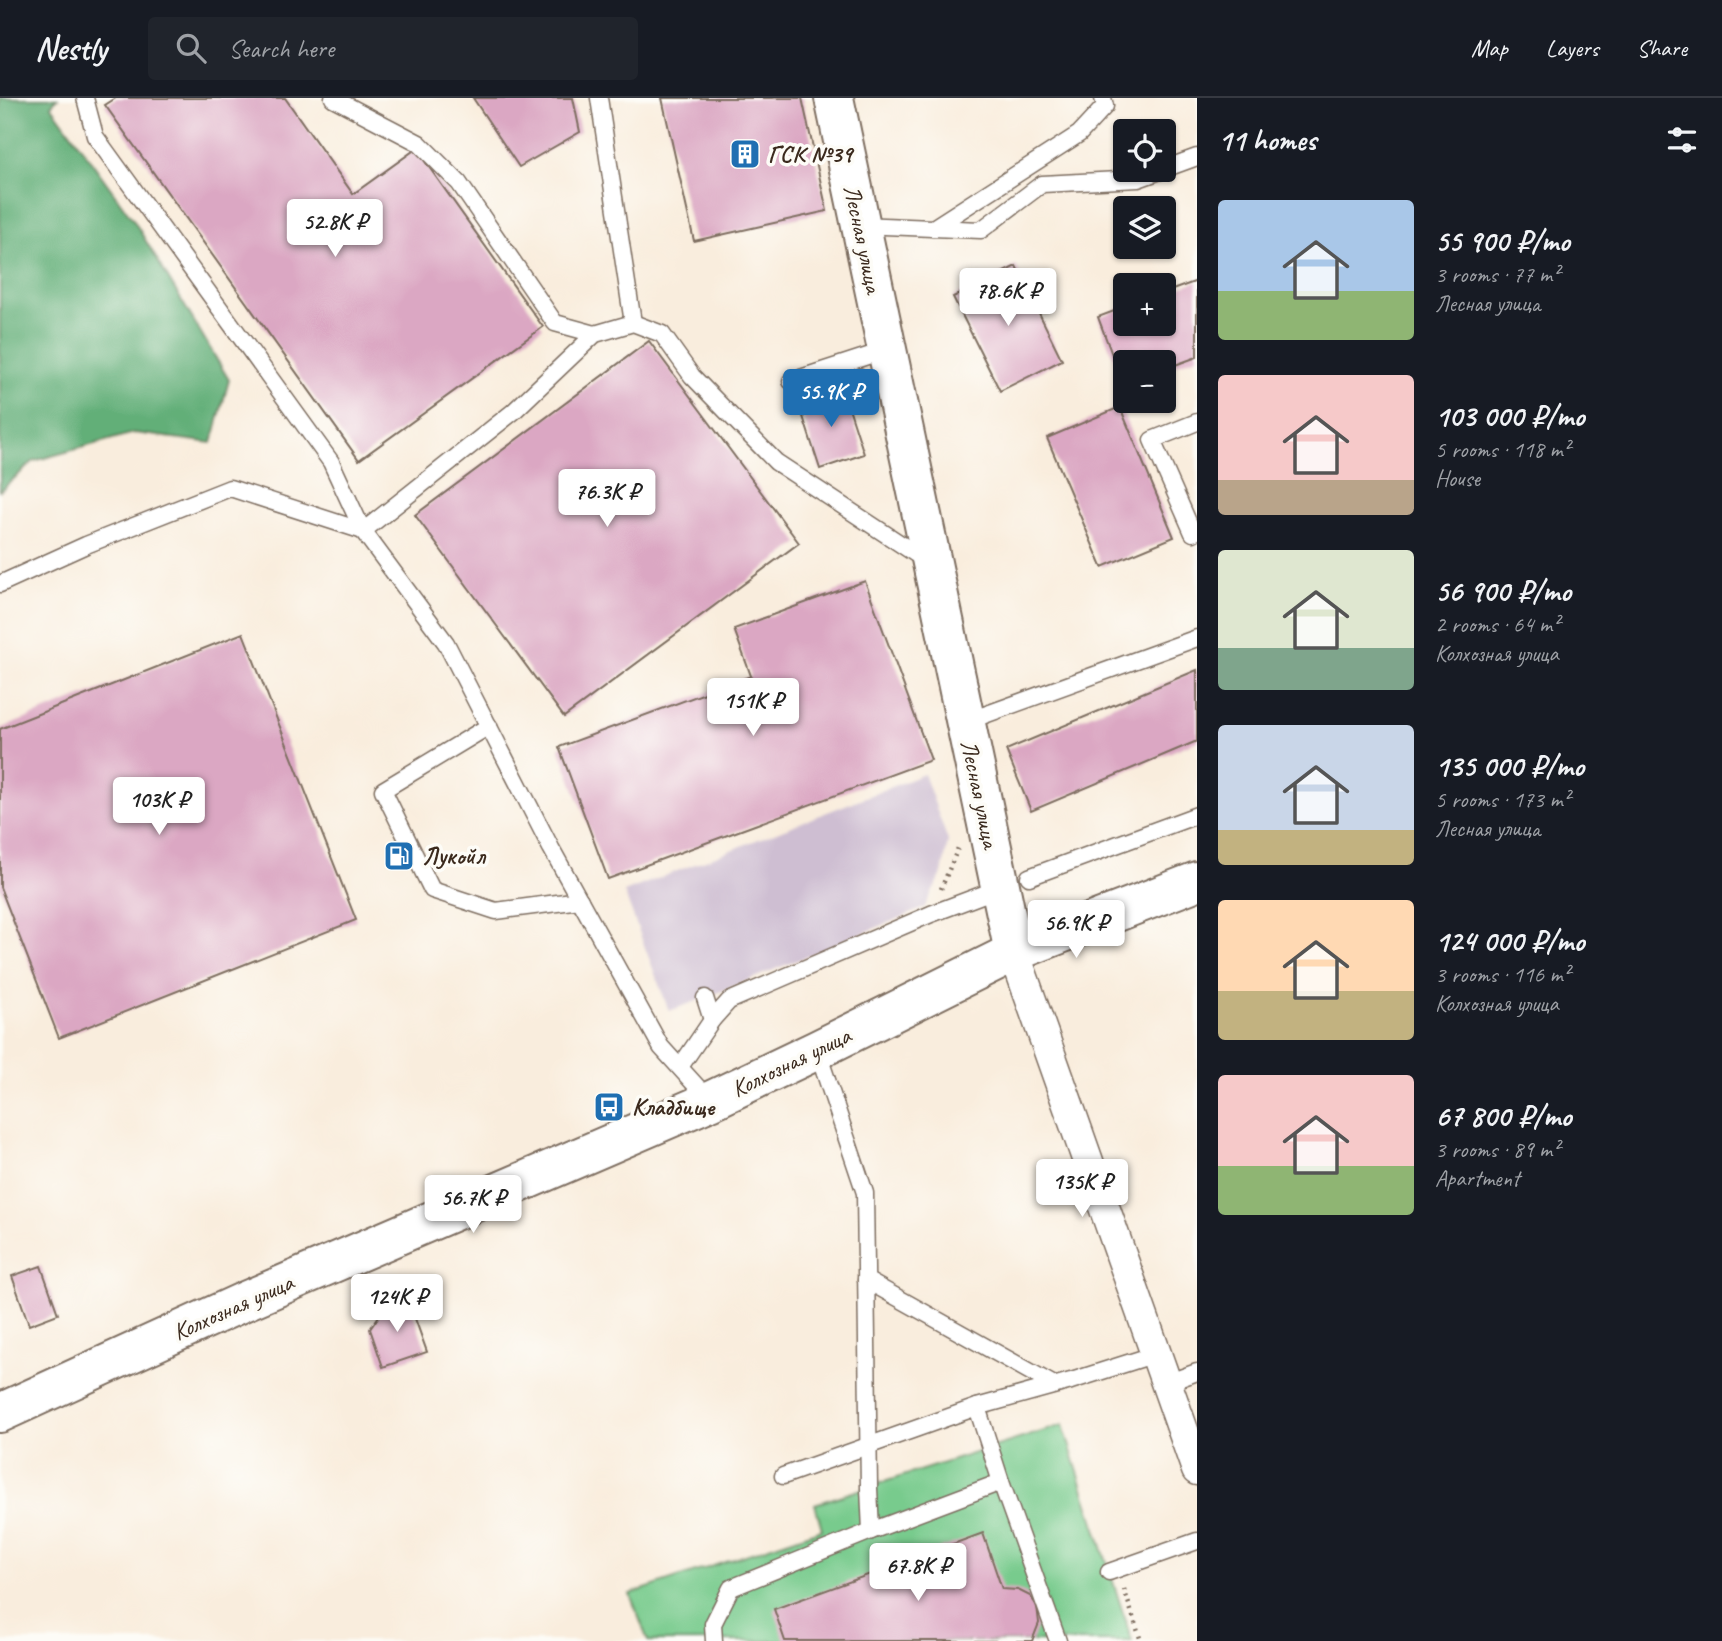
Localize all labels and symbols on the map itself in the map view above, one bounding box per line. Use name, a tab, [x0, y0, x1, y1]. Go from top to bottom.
building icon: ГСК №39	[728, 137, 762, 171]
place label: ГСК №39	[768, 139, 855, 169]
street label: Лесная улица	[837, 182, 890, 298]
pin: 52.8K ₽	[270, 200, 400, 259]
pin: 78.6K ₽	[943, 268, 1073, 328]
pin: 55.9K ₽	[766, 370, 896, 429]
pin: 76.3K ₽	[542, 470, 672, 529]
pin: 151K ₽	[696, 678, 810, 738]
street label: Лесная улица	[954, 737, 1007, 853]
pin: 103K ₽	[102, 778, 216, 837]
fuel station icon: Лукойл	[382, 839, 416, 873]
place label: Лукойл	[422, 841, 487, 871]
pin: 56.9K ₽	[1011, 900, 1141, 960]
street label: Колхозная улица	[727, 1020, 857, 1104]
bus stop icon: Кладбище	[592, 1090, 626, 1124]
place label: Кладбище	[632, 1092, 716, 1122]
pin: 135K ₽	[1025, 1160, 1139, 1219]
pin: 56.7K ₽	[408, 1176, 538, 1235]
street label: Колхозная улица	[168, 1266, 299, 1347]
pin: 124K ₽	[340, 1274, 454, 1334]
pin: 67.8K ₽	[853, 1544, 983, 1603]

